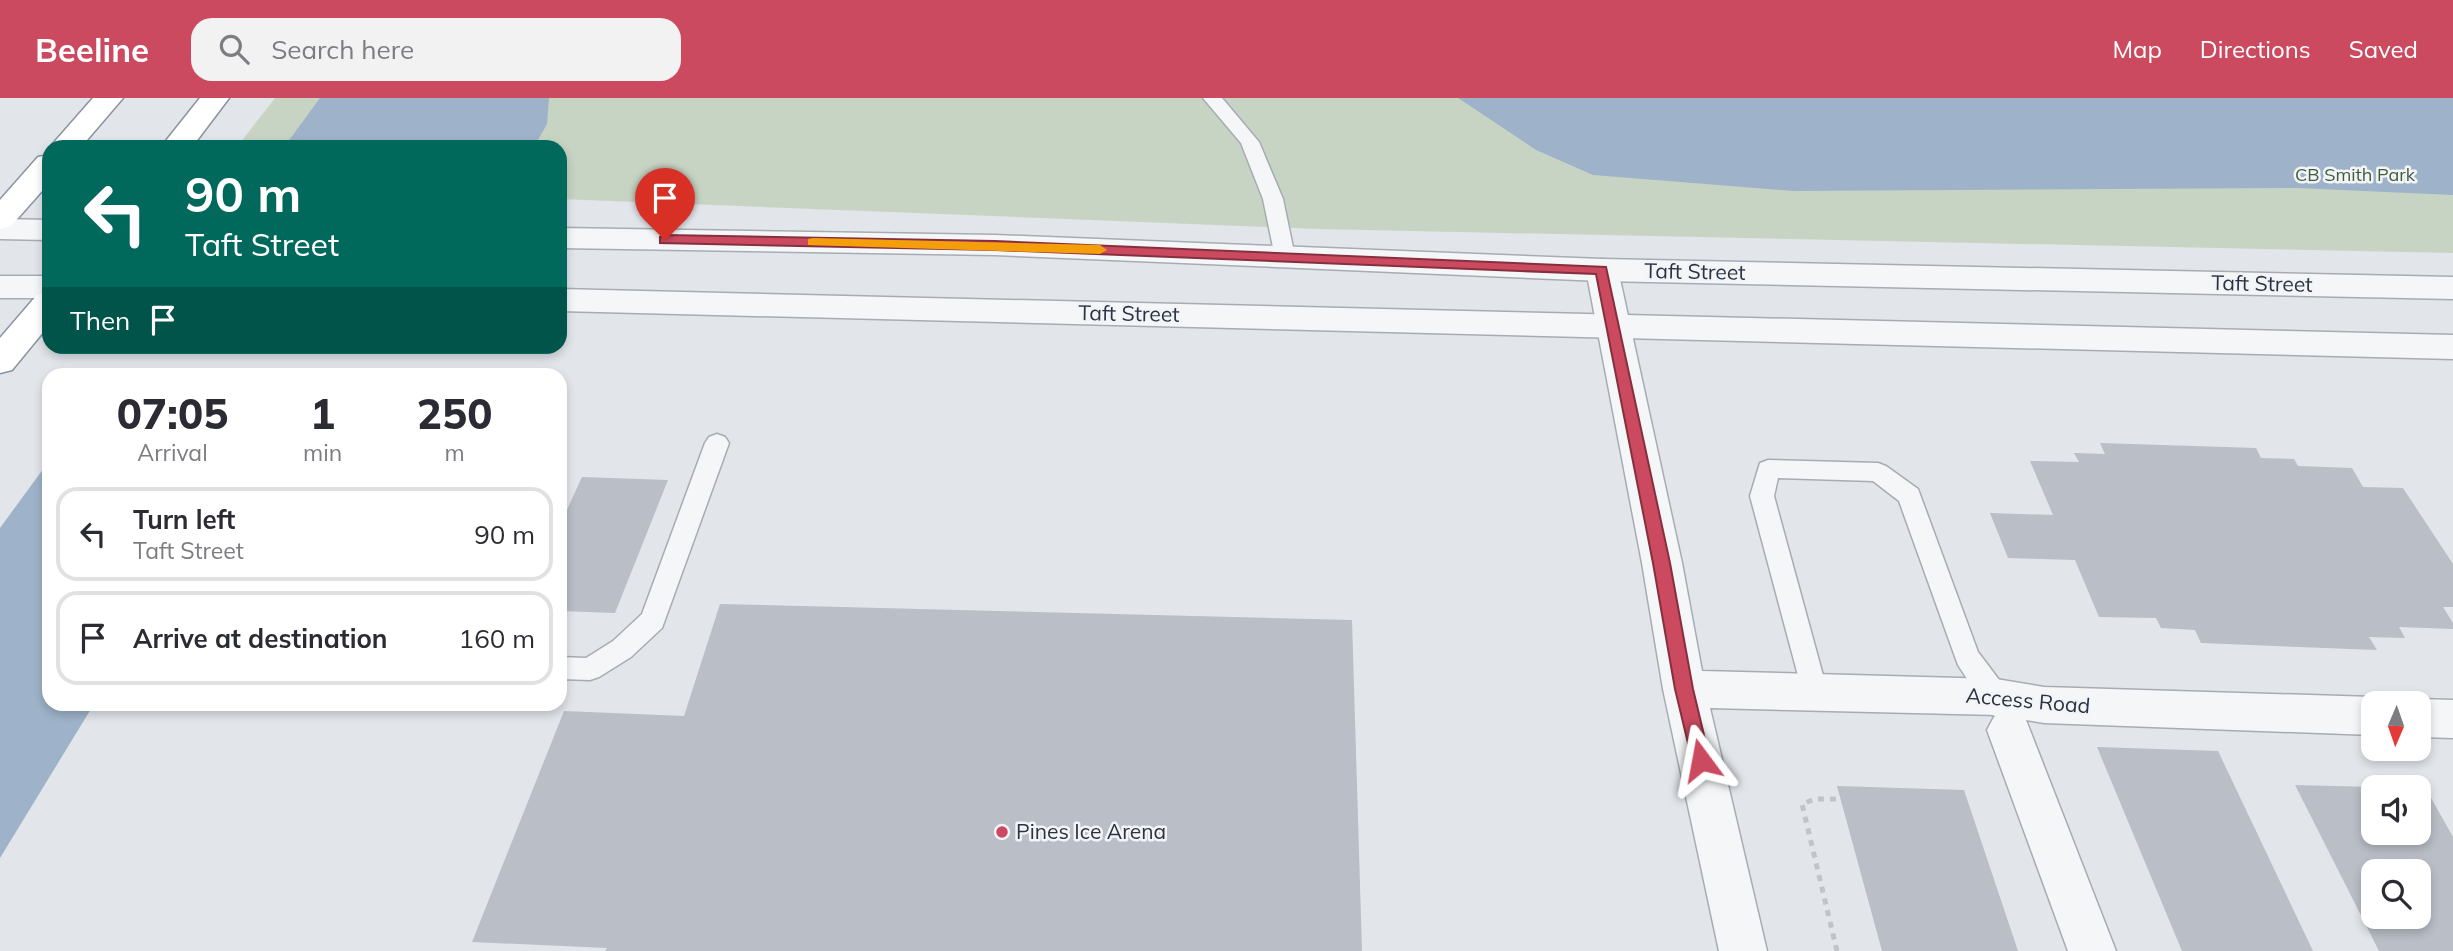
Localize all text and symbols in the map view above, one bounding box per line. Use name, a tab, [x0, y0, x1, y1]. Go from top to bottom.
search box	[191, 18, 681, 81]
text: Beeline	[35, 29, 149, 70]
icon: search	[215, 30, 253, 68]
text: Search here	[271, 33, 414, 66]
text: Map	[2112, 34, 2162, 64]
text: Directions	[2200, 34, 2311, 64]
text: Saved	[2349, 34, 2418, 64]
text: 90 m	[185, 163, 301, 224]
park label: CB Smith Park	[2295, 163, 2416, 186]
icon: left	[70, 168, 161, 259]
pin	[635, 168, 695, 240]
icon: arrive	[646, 179, 684, 217]
text: Taft Street	[185, 224, 339, 264]
street label: Taft Street	[1644, 257, 1746, 285]
street label: Taft Street	[2211, 269, 2313, 297]
street label: Taft Street	[1078, 299, 1180, 327]
icon: arrive	[144, 301, 182, 339]
text: Then	[70, 304, 130, 337]
text: 07:05	[117, 387, 228, 440]
text: 1	[310, 387, 335, 440]
text: 250	[417, 387, 492, 440]
text: Arrival	[137, 438, 208, 467]
text: min	[303, 438, 342, 467]
text: m	[444, 438, 465, 467]
text: Turn left	[133, 503, 235, 536]
icon: left	[74, 515, 112, 553]
text: 90 m	[474, 518, 535, 551]
text: Taft Street	[133, 536, 244, 565]
icon: arrive	[74, 619, 112, 657]
text: Arrive at destination	[133, 622, 388, 655]
text: 160 m	[459, 622, 535, 655]
street label: Access Road	[1965, 682, 2091, 718]
north arrow	[2361, 691, 2431, 761]
map controls	[2361, 691, 2431, 929]
position arrow	[1664, 723, 1738, 797]
button: sound	[2361, 775, 2431, 845]
place label: Pines Ice Arena	[1016, 818, 1166, 844]
marker: Pines Ice Arena	[994, 824, 1010, 840]
button: search	[2361, 859, 2431, 929]

